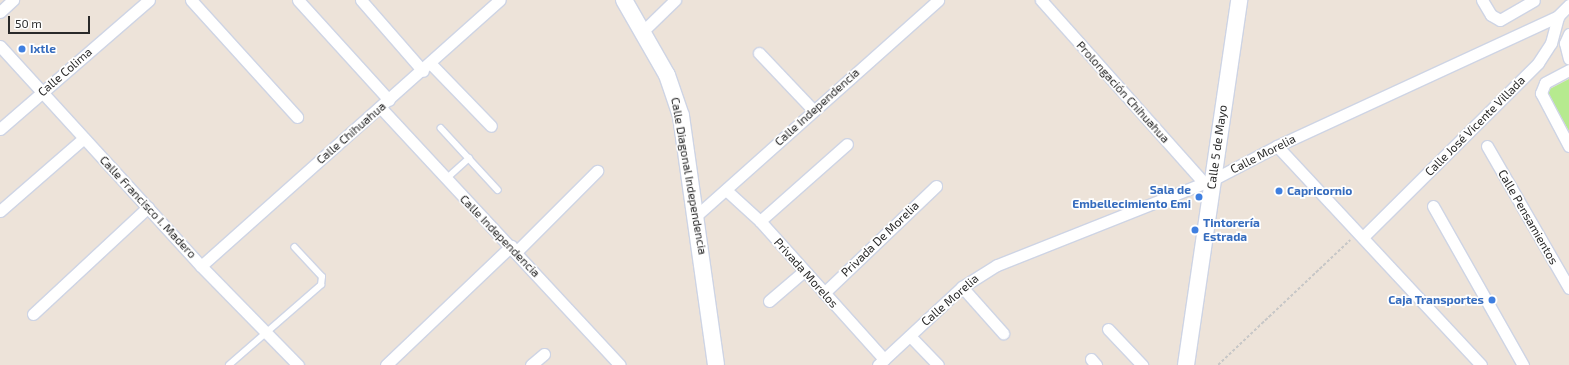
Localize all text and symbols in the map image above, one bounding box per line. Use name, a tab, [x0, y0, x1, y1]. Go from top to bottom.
scale bar	[10, 8, 92, 34]
text: 50 m	[15, 16, 42, 30]
street label: Prolongación Chihuahua	[1073, 38, 1173, 146]
place label: Ixtle	[30, 42, 56, 56]
marker: Ixtle	[17, 44, 27, 54]
street label: Calle Colima	[35, 45, 95, 99]
street label: Calle Independencia	[772, 65, 862, 149]
street label: Calle José Vicente Villada	[1422, 73, 1528, 179]
street label: Calle Diagonal Independencia	[668, 96, 710, 256]
street label: Calle Chihuahua	[313, 99, 389, 167]
street label: Calle 5 de Mayo	[1204, 104, 1230, 190]
street label: Calle Morelia	[1228, 131, 1298, 177]
street label: Calle Francisco I. Madero	[97, 153, 199, 261]
street label: Calle Pensamientos	[1495, 167, 1561, 267]
place label: Sala de Embellecimiento Emi	[1072, 183, 1191, 211]
place label: Capricornio	[1287, 184, 1352, 198]
marker: Capricornio	[1274, 186, 1284, 196]
street label: Calle Independencia	[457, 192, 543, 280]
marker: Sala de Embellecimiento Emi	[1194, 192, 1204, 202]
street label: Privada De Morelia	[838, 198, 922, 280]
place label: Tintorería Estrada	[1203, 216, 1260, 244]
marker: Tintorería Estrada	[1190, 225, 1200, 235]
street label: Privada Morelos	[771, 235, 841, 311]
street label: Calle Morelia	[918, 271, 982, 329]
place label: Caja Transportes	[1388, 293, 1484, 307]
marker: Caja Transportes	[1487, 295, 1497, 305]

